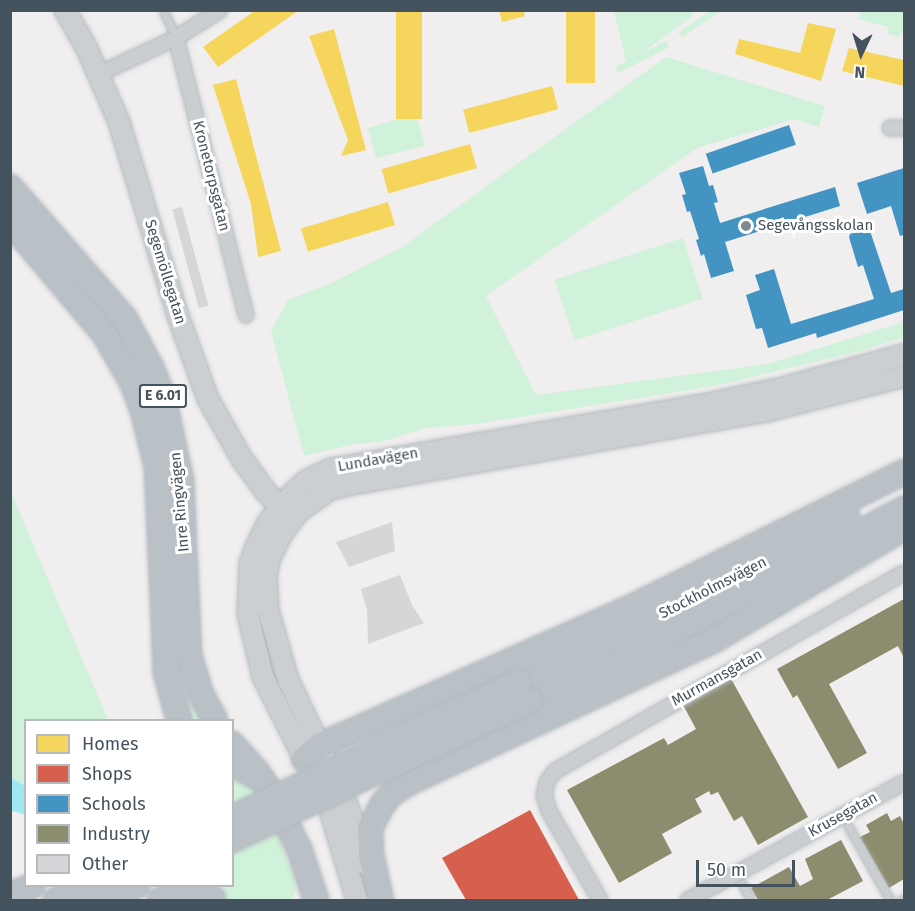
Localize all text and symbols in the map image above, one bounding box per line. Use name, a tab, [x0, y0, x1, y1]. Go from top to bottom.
north arrow	[831, 24, 891, 84]
text: N	[854, 63, 866, 82]
street label: Kronetorpsgatan	[189, 119, 233, 233]
street label: Segemöllegatan	[141, 217, 189, 327]
place label: Segevångsskolan	[758, 217, 873, 235]
marker: Segevångsskolan	[739, 219, 753, 233]
road number: E 6.01	[138, 385, 188, 407]
street label: Lundavägen	[336, 444, 420, 476]
street label: Inre Ringvägen	[167, 451, 193, 553]
street label: Stockholmsvägen	[656, 553, 770, 623]
street label: Murmansgatan	[668, 646, 766, 710]
legend	[24, 719, 234, 887]
text: Homes	[82, 733, 138, 755]
text: Shops	[82, 763, 132, 785]
street label: Krusegatan	[805, 789, 881, 841]
text: Schools	[82, 793, 146, 815]
text: Industry	[82, 823, 150, 845]
scale bar	[699, 848, 798, 886]
text: Other	[82, 853, 128, 875]
text: 50 m	[707, 859, 746, 881]

